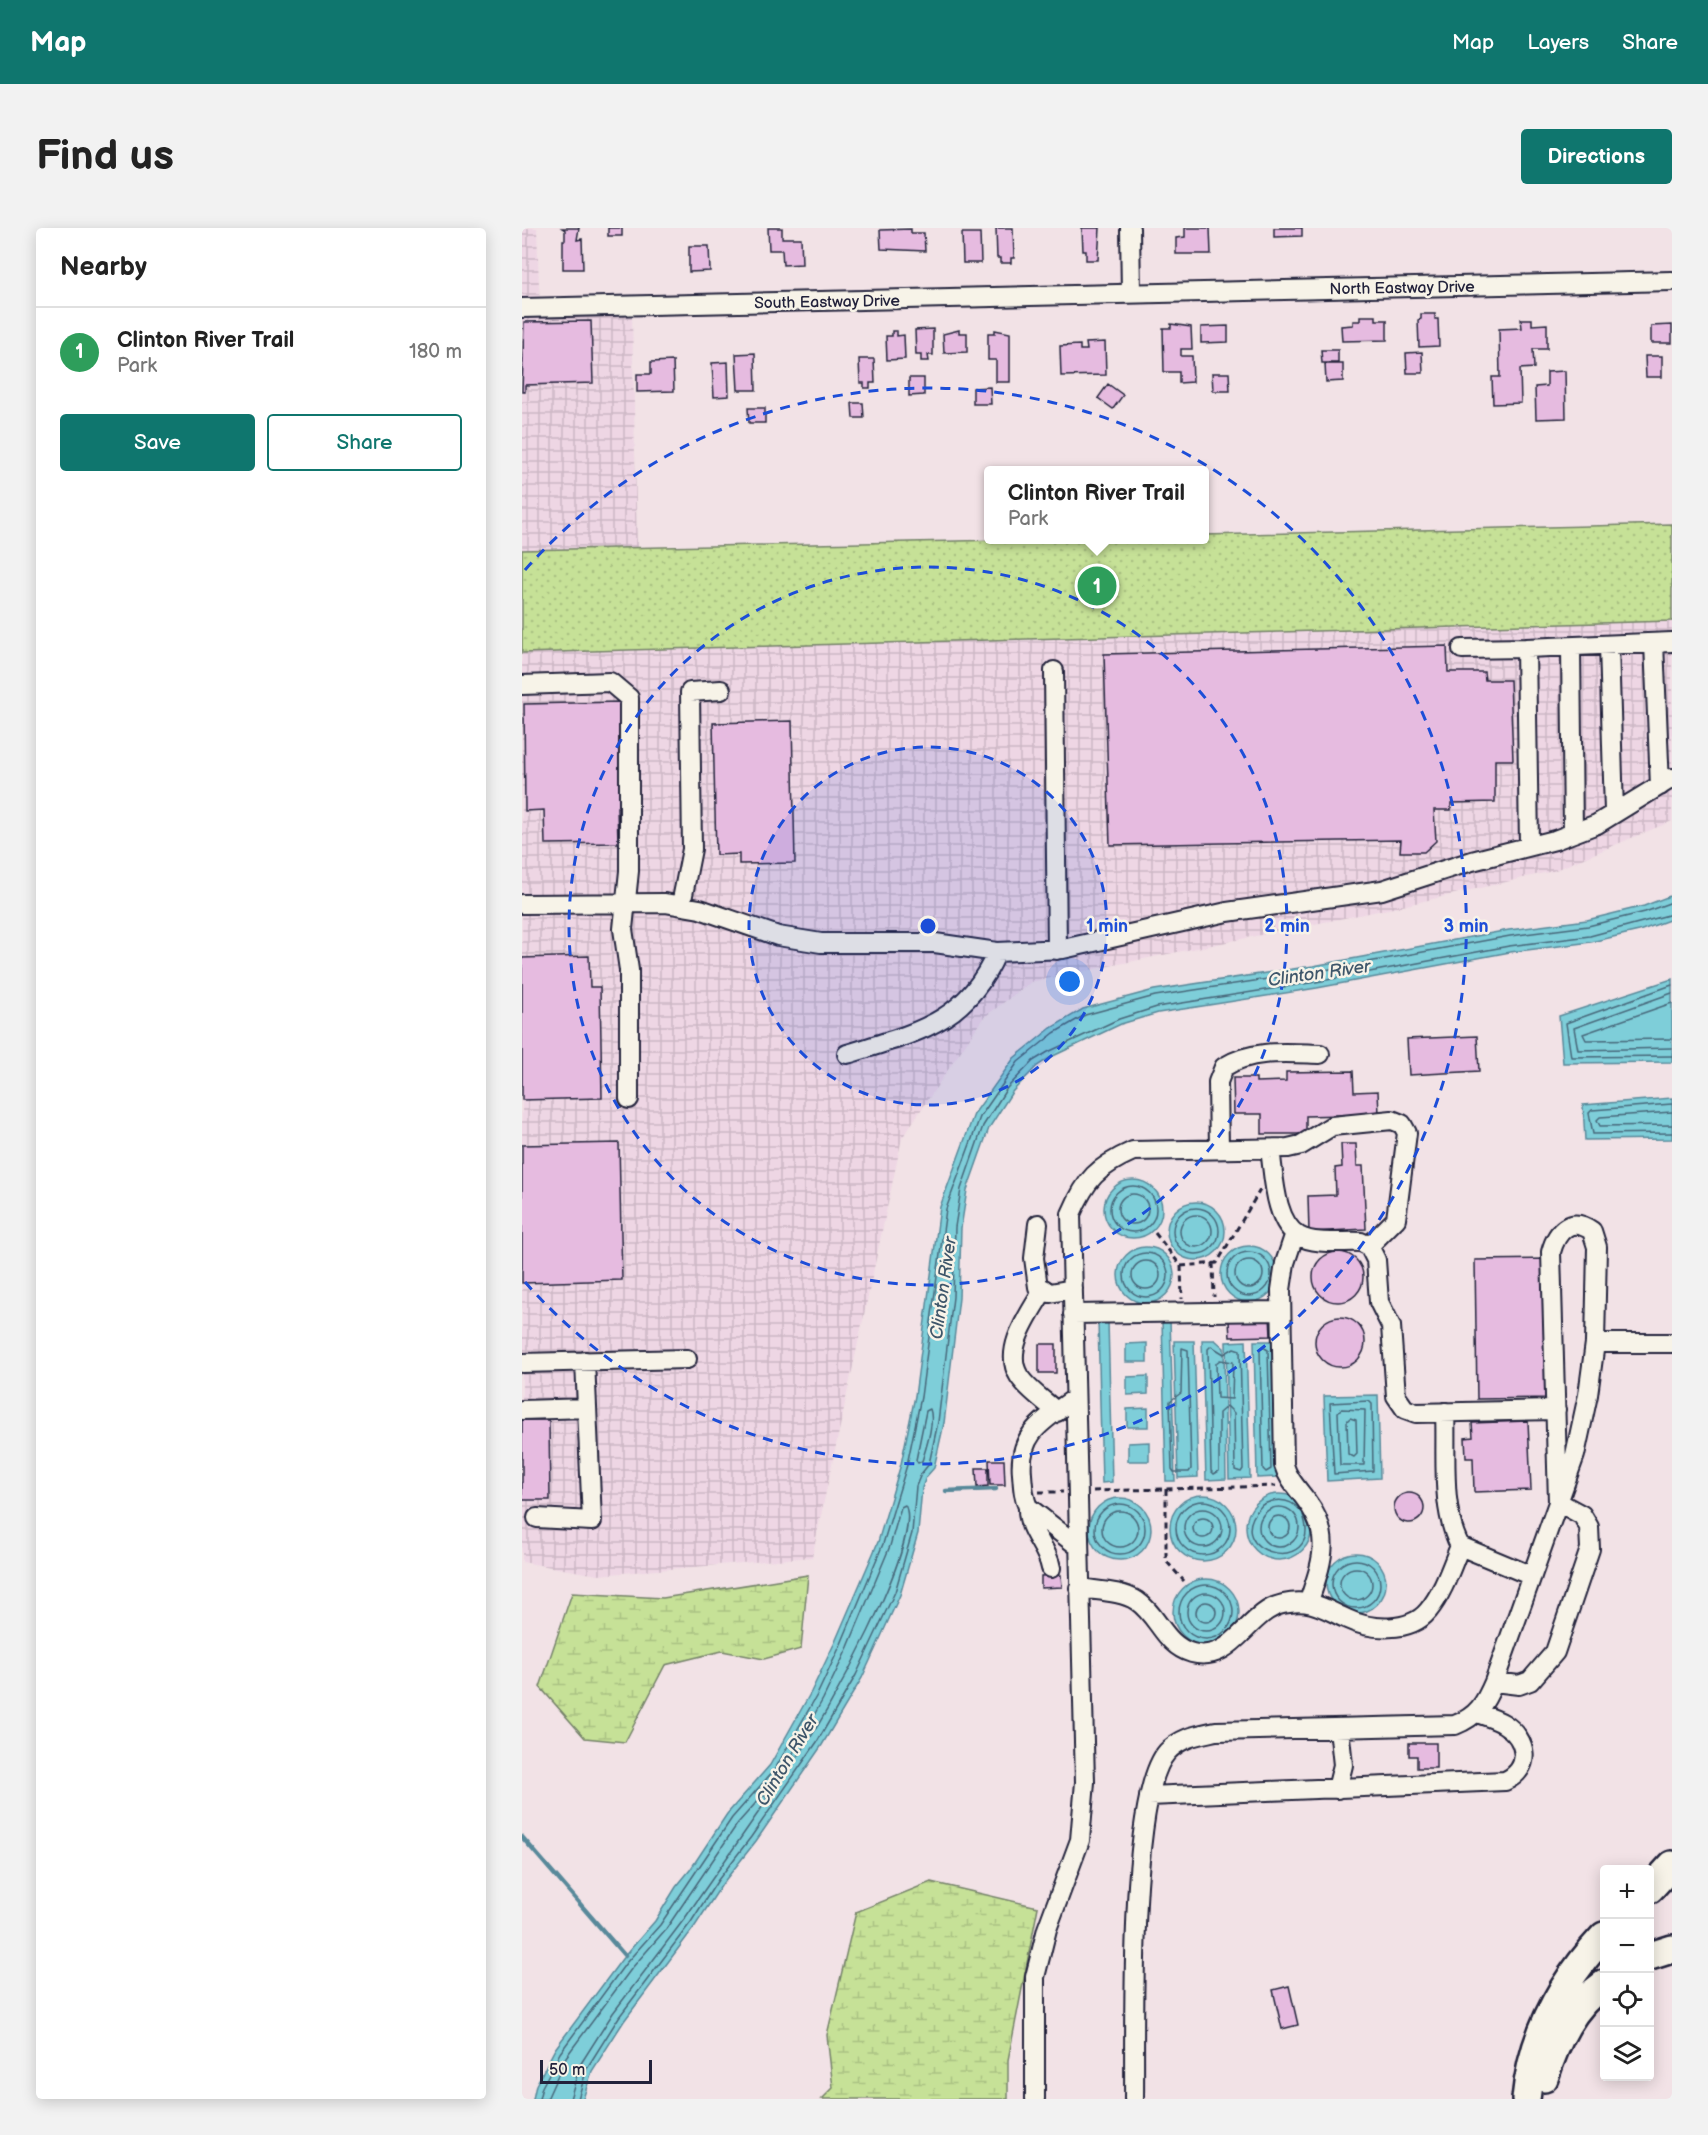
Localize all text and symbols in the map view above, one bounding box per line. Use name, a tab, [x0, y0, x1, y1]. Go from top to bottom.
text: Map	[30, 26, 86, 59]
text: Map	[1452, 30, 1494, 55]
text: Layers	[1527, 30, 1589, 55]
text: Share	[1622, 30, 1678, 55]
button: Directions	[1521, 129, 1672, 184]
text: Find us	[36, 131, 174, 182]
text: Nearby	[60, 252, 147, 283]
street label: North Eastway Drive	[1329, 278, 1475, 299]
street label: South Eastway Drive	[754, 292, 901, 313]
text: Clinton River Trail	[117, 327, 294, 354]
text: 1	[75, 340, 84, 364]
text: 180 m	[409, 340, 462, 364]
text: Park	[117, 354, 157, 378]
button: Save	[60, 414, 255, 471]
button: Share	[267, 414, 462, 471]
popup	[984, 466, 1209, 544]
text: Clinton River Trail	[1008, 480, 1185, 507]
text: Park	[1008, 507, 1048, 531]
pin: 1	[1078, 564, 1116, 608]
centre of rings	[918, 916, 938, 936]
text: 1 min	[1086, 916, 1128, 937]
text: 2 min	[1264, 916, 1310, 937]
text: 3 min	[1443, 916, 1489, 937]
water label: Clinton River	[1266, 956, 1373, 991]
your location	[1055, 967, 1084, 996]
water label: Clinton River	[926, 1234, 961, 1341]
water label: Clinton River	[752, 1709, 824, 1810]
map controls	[1600, 1865, 1654, 2081]
button: +	[1600, 1865, 1654, 1919]
button: −	[1600, 1919, 1654, 1973]
button: locate	[1600, 1973, 1654, 2027]
button: layers	[1600, 2027, 1654, 2081]
scale bar	[540, 2057, 652, 2084]
text: 50 m	[549, 2061, 585, 2080]

